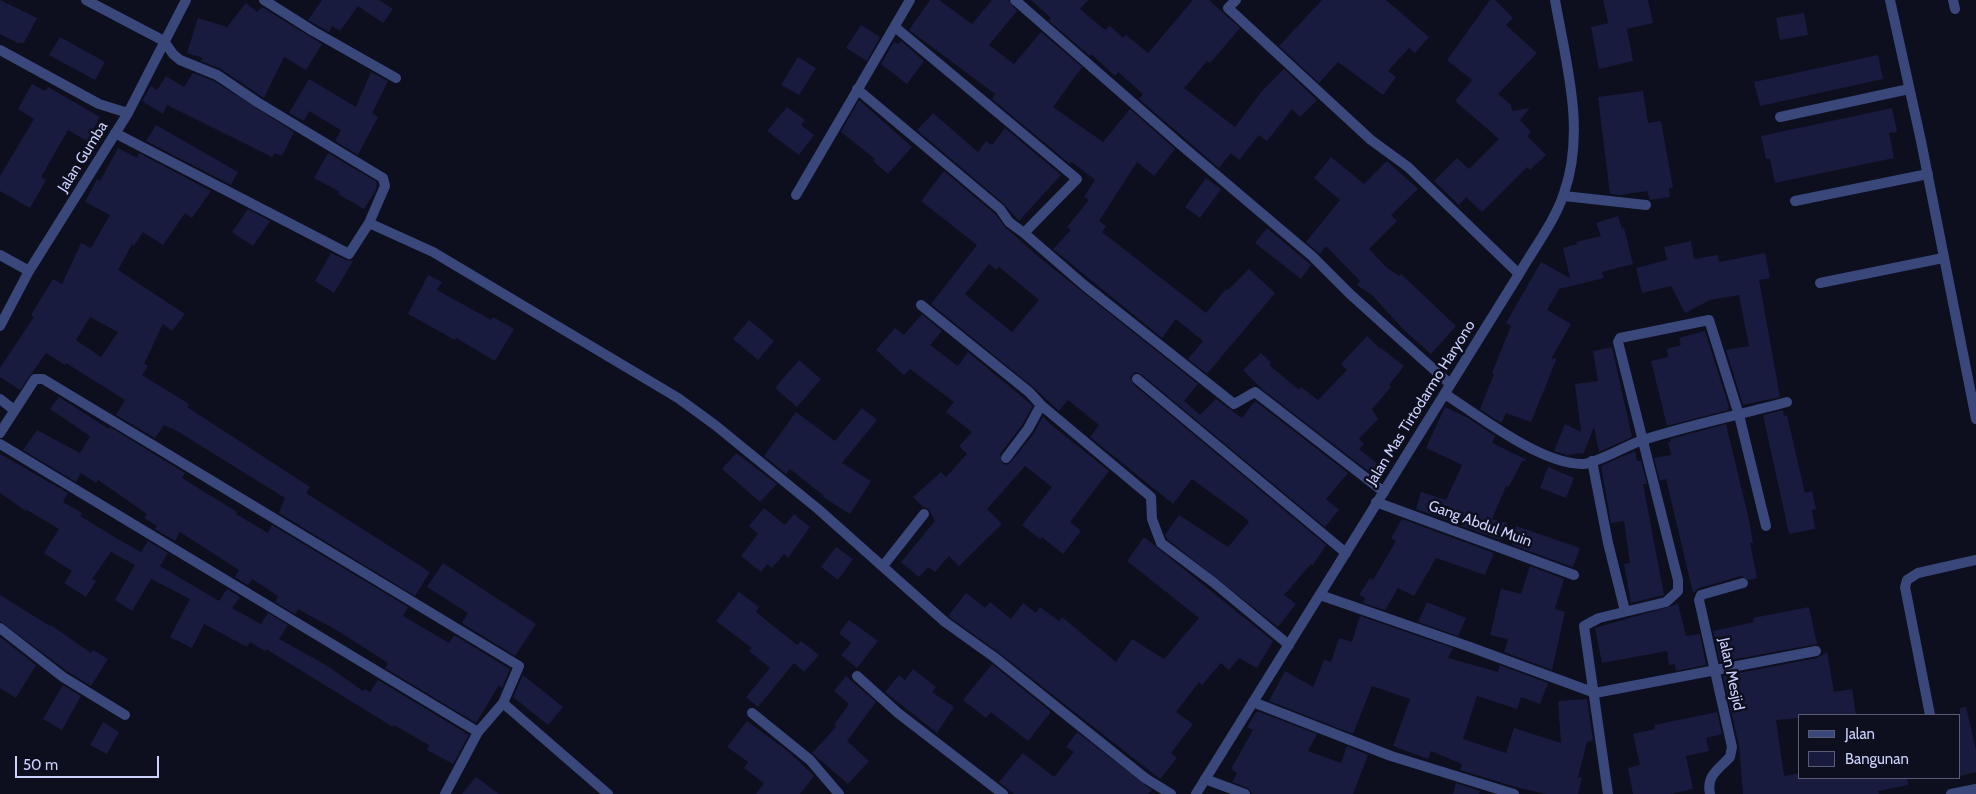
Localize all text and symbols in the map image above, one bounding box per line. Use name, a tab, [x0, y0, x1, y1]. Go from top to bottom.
street label: Jalan Gumba	[54, 118, 112, 196]
street label: Jalan Mas Tirtodarmo Haryono	[1363, 317, 1479, 489]
street label: Gang Abdul Muin	[1426, 497, 1534, 551]
street label: Jalan Mesjid	[1715, 636, 1747, 712]
legend	[1798, 714, 1961, 779]
text: Jalan	[1845, 725, 1875, 743]
scale bar	[18, 746, 161, 778]
text: Bangunan	[1845, 750, 1909, 768]
text: 50 m	[23, 756, 58, 774]

